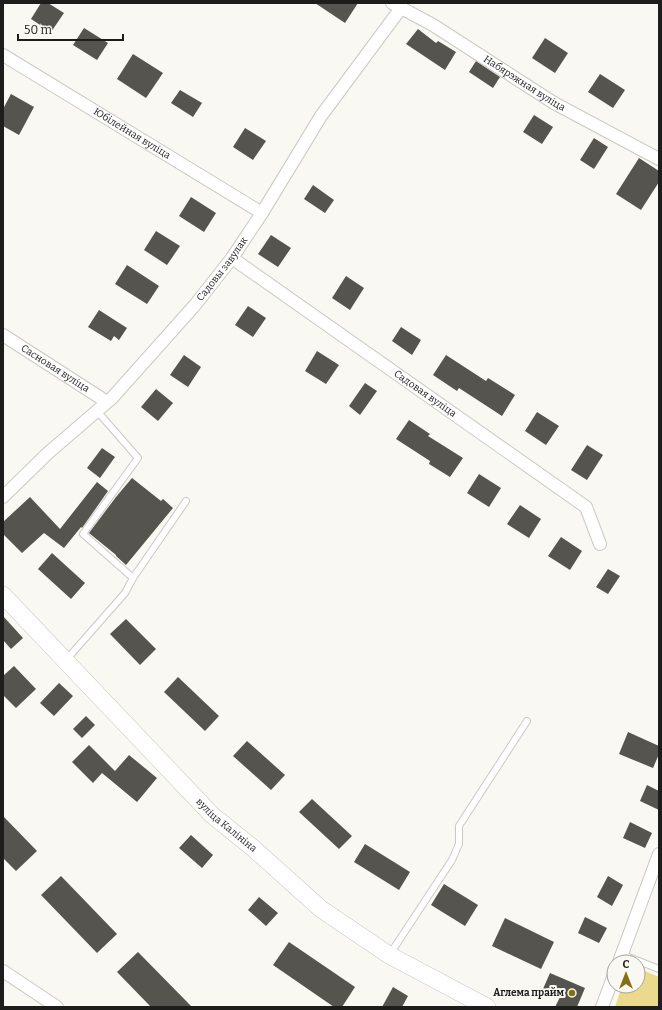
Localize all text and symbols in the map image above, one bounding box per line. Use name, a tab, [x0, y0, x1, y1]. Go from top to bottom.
scale bar	[18, 16, 123, 42]
text: 50 m	[24, 23, 53, 37]
street label: Набярэжная вуліца	[481, 53, 568, 114]
street label: Юбілейная вуліца	[91, 106, 173, 162]
street label: Садовы завулак	[194, 235, 250, 304]
street label: Сасновая вуліца	[19, 342, 92, 395]
street label: Садовая вуліца	[392, 368, 459, 420]
street label: вуліца Калініна	[193, 796, 260, 855]
north arrow	[606, 954, 646, 994]
text: С	[623, 958, 630, 971]
place label: Аглема прайм	[493, 987, 564, 999]
marker: Аглема прайм	[567, 988, 577, 998]

